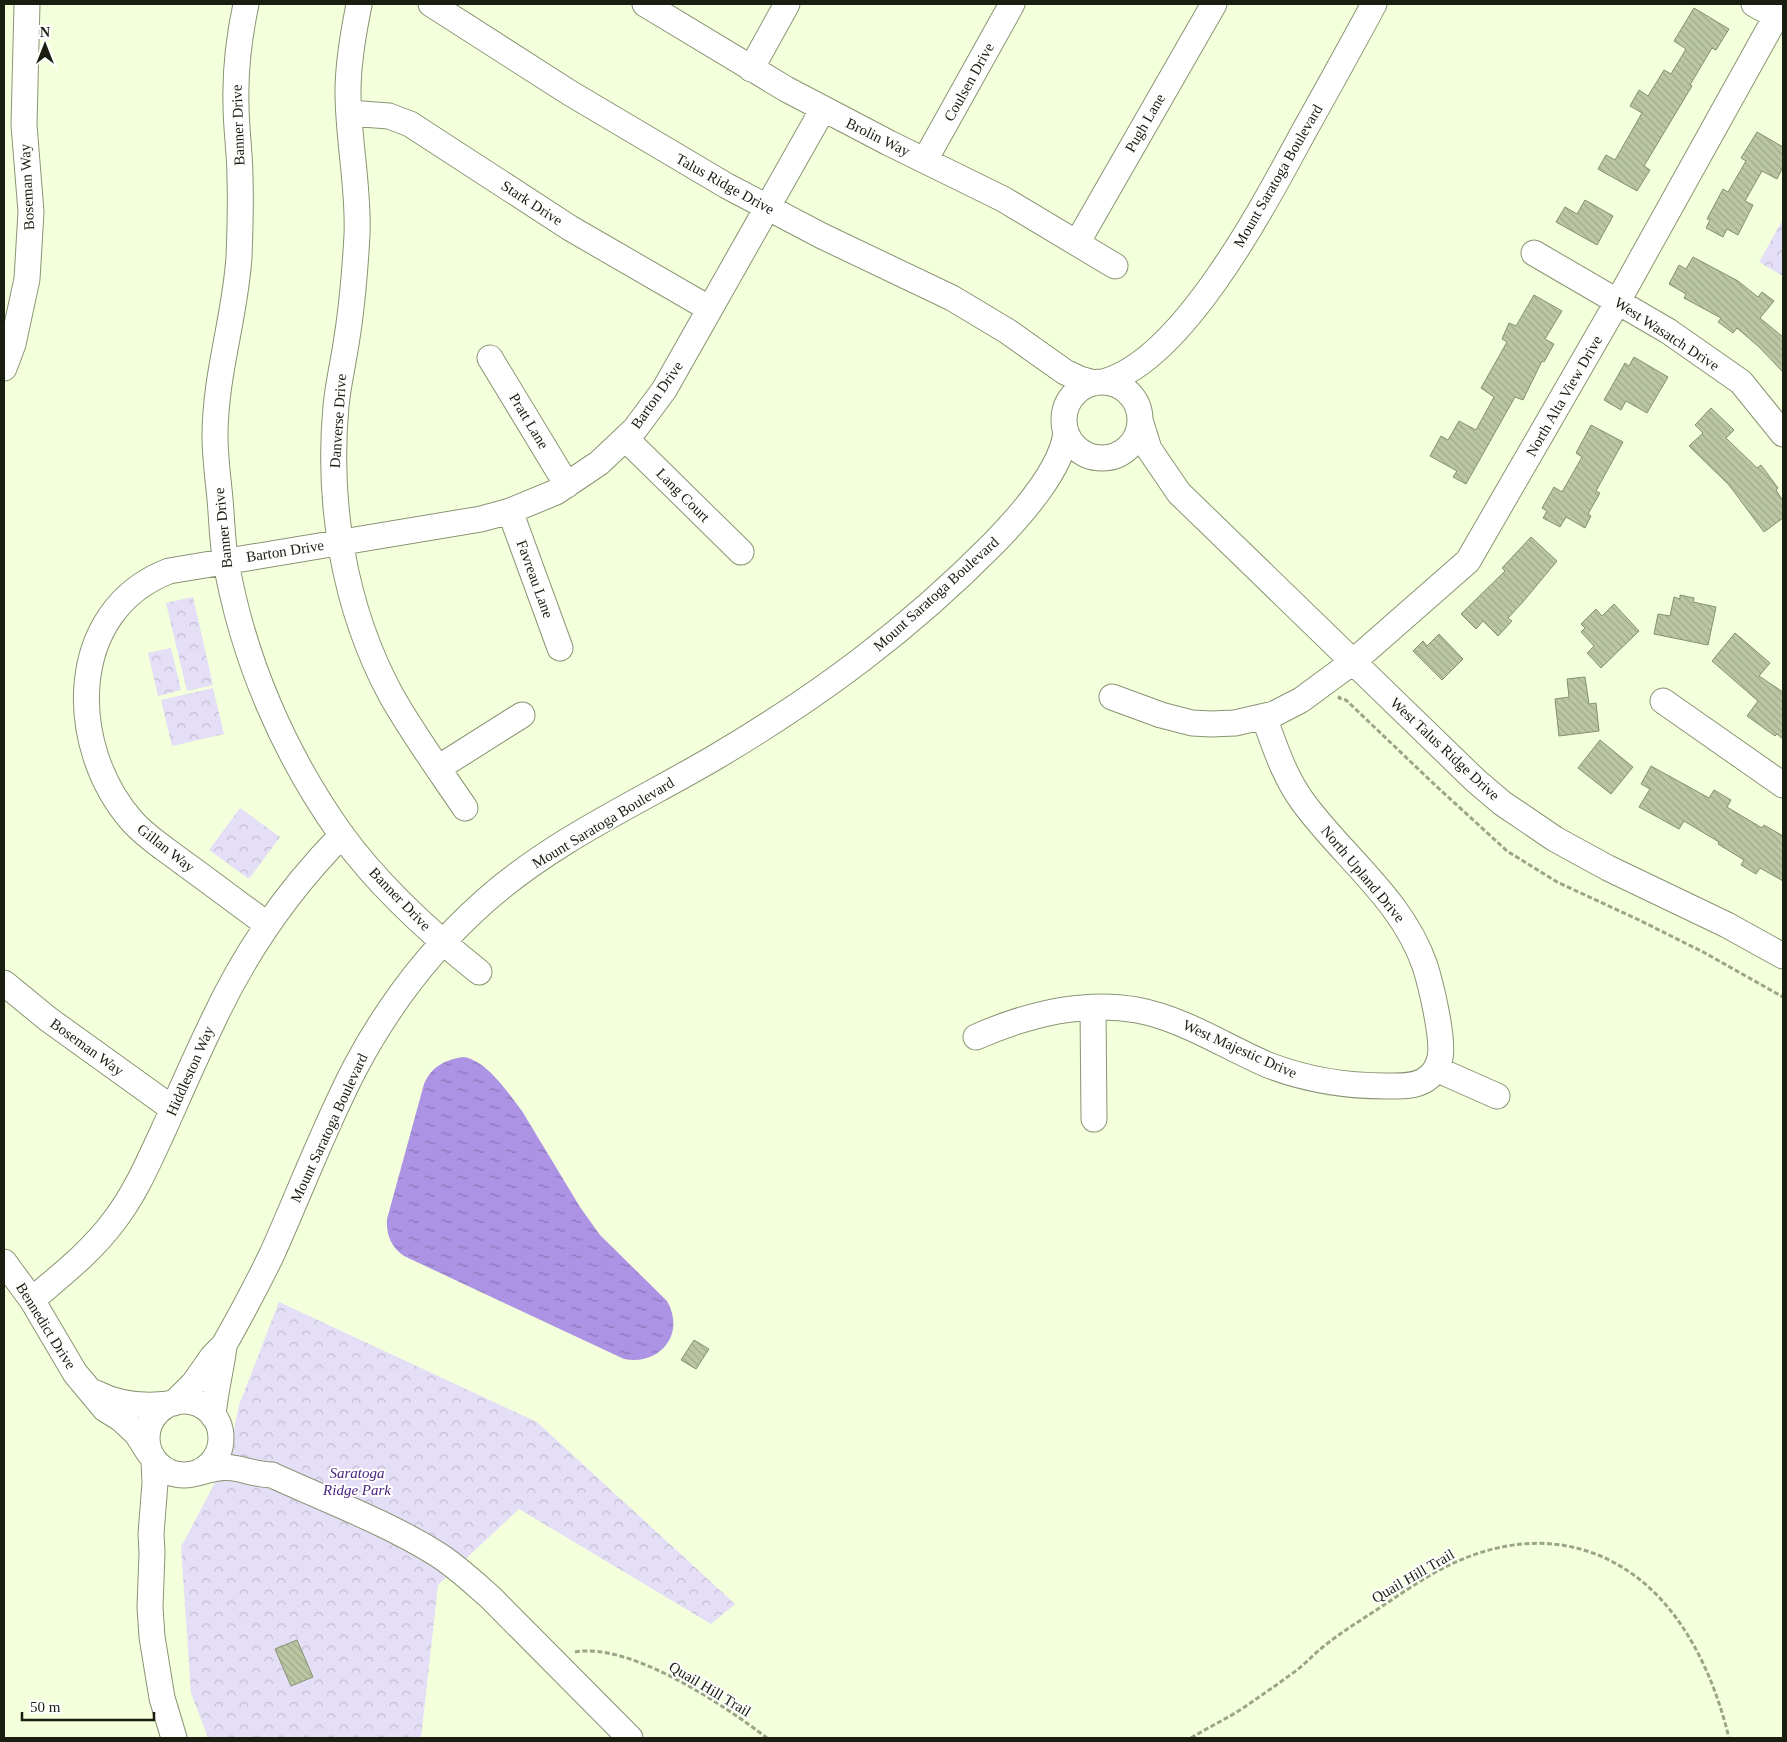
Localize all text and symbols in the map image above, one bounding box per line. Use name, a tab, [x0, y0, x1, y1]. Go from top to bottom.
north arrow	[20, 20, 70, 70]
text: N	[40, 25, 50, 40]
street label: Coulsen Drive	[941, 40, 997, 124]
street label: Banner Drive	[229, 84, 247, 166]
street label: Pugh Lane	[1122, 91, 1168, 155]
street label: Mount Saratoga Boulevard	[1230, 101, 1326, 250]
street label: Brolin Way	[844, 115, 913, 160]
street label: Boseman Way	[17, 143, 37, 231]
street label: Talus Ridge Drive	[673, 150, 777, 218]
street label: Stark Drive	[498, 177, 566, 229]
street label: West Wasatch Drive	[1612, 294, 1723, 374]
street label: North Alta View Drive	[1523, 333, 1605, 459]
street label: Barton Drive	[628, 358, 686, 432]
street label: Danverse Drive	[327, 373, 349, 469]
street label: Pratt Lane	[506, 390, 552, 452]
street label: Lang Court	[653, 465, 714, 526]
street label: Banner Drive	[211, 486, 235, 569]
street label: Mount Saratoga Boulevard	[870, 533, 1002, 654]
street label: Barton Drive	[245, 537, 325, 565]
street label: Favreau Lane	[513, 538, 557, 621]
street label: West Talus Ridge Drive	[1387, 694, 1503, 804]
street label: Mount Saratoga Boulevard	[529, 774, 677, 872]
street label: Gillan Way	[134, 821, 198, 876]
street label: North Upland Drive	[1318, 823, 1408, 926]
street label: Banner Drive	[366, 864, 434, 934]
street label: Boseman Way	[47, 1015, 127, 1079]
street label: West Majestic Drive	[1181, 1017, 1300, 1081]
street label: Hiddleston Way	[163, 1023, 217, 1118]
street label: Mount Saratoga Boulevard	[287, 1051, 371, 1205]
street label: Bennedict Drive	[13, 1280, 79, 1372]
park label: Saratoga Ridge Park	[322, 1465, 391, 1498]
street label: Quail Hill Trail	[1369, 1546, 1457, 1606]
street label: Quail Hill Trail	[666, 1658, 754, 1720]
scale bar	[22, 1690, 155, 1722]
text: 50 m	[30, 1699, 61, 1715]

